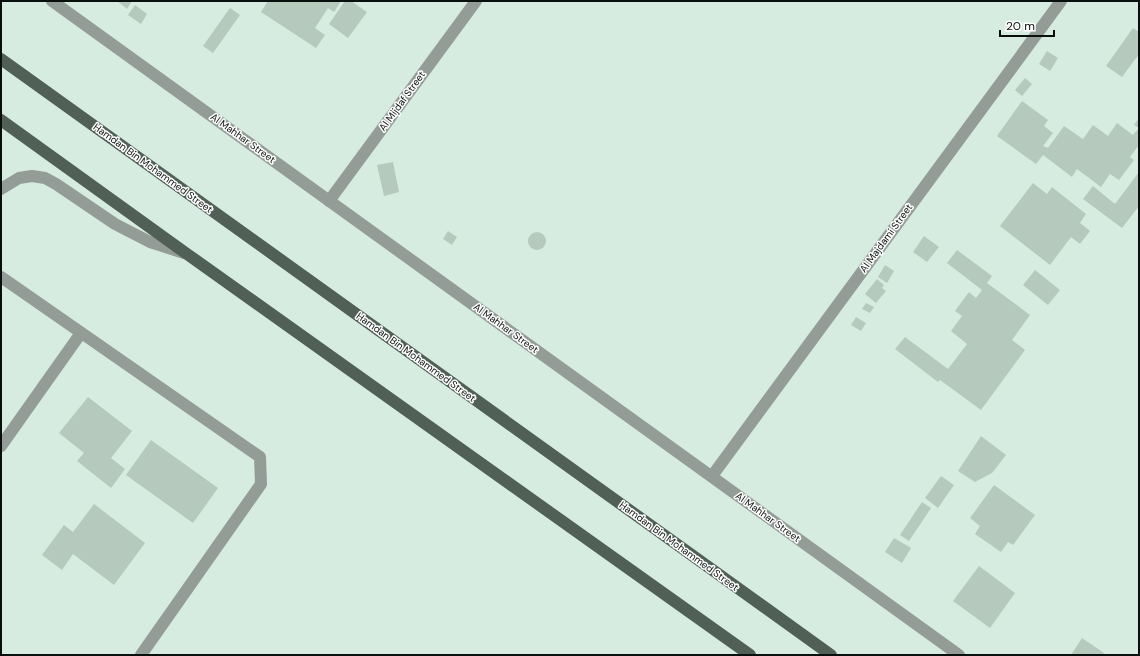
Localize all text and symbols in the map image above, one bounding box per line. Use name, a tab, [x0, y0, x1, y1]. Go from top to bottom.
scale bar	[1000, 12, 1054, 38]
text: 20 m	[1006, 18, 1035, 34]
street label: Al Mijdaf Street	[376, 68, 428, 133]
street label: Al Mahhar Street	[208, 110, 278, 166]
street label: Hamdan Bin Mohammed Street	[91, 120, 215, 216]
street label: Al Majdami Street	[857, 201, 915, 275]
street label: Al Mahhar Street	[471, 300, 541, 356]
street label: Hamdan Bin Mohammed Street	[354, 309, 478, 405]
street label: Al Mahhar Street	[733, 489, 803, 545]
street label: Hamdan Bin Mohammed Street	[617, 498, 741, 594]

